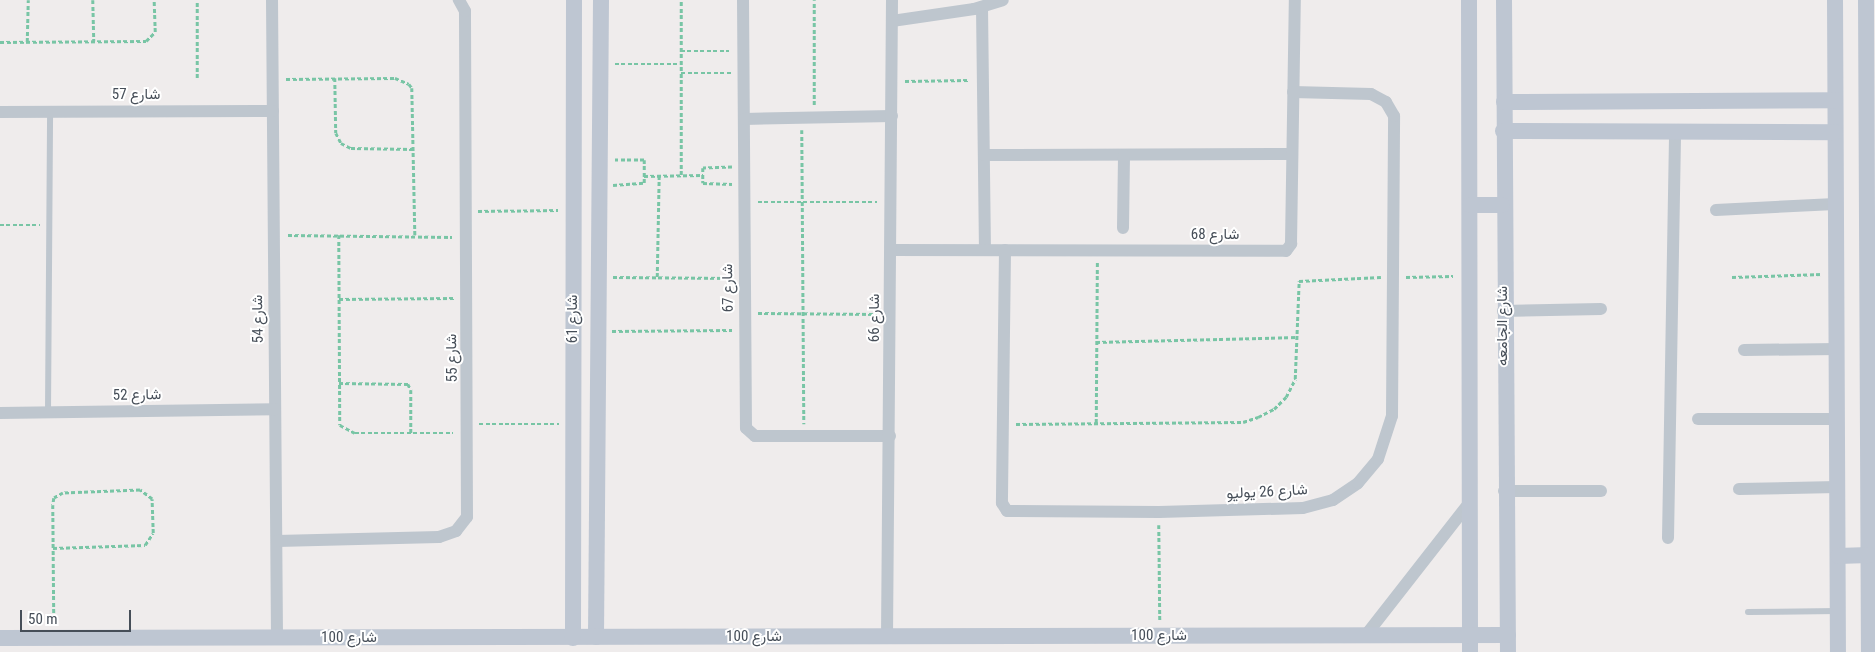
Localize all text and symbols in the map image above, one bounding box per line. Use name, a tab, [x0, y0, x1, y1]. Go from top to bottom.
street label: شارع 57	[112, 86, 160, 104]
street label: شارع 68	[1191, 226, 1239, 244]
street label: شارع 67	[719, 264, 737, 312]
street label: شارع الجامعه	[1494, 286, 1512, 366]
street label: شارع 66	[866, 294, 884, 342]
street label: شارع 54	[249, 295, 267, 343]
street label: شارع 61	[564, 295, 582, 343]
street label: شارع 55	[443, 334, 461, 382]
street label: شارع 52	[113, 386, 161, 404]
street label: شارع 26 يوليو	[1226, 481, 1308, 503]
scale bar	[22, 600, 134, 632]
text: 50 m	[28, 610, 58, 628]
street label: شارع 100	[1131, 627, 1187, 645]
street label: شارع 100	[726, 628, 782, 646]
street label: شارع 100	[321, 629, 377, 647]

